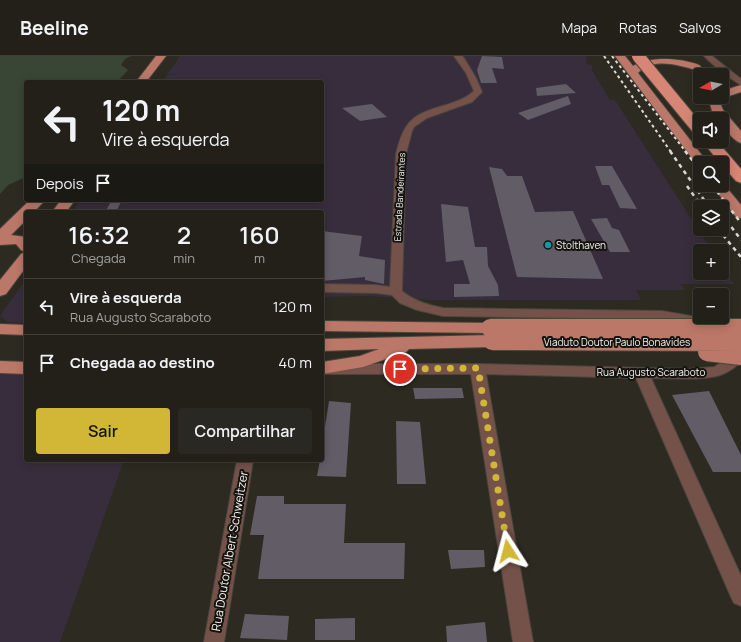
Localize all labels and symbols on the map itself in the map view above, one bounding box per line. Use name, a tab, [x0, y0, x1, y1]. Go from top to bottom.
north arrow	[693, 68, 729, 104]
street label: Estrada Bandeirantes	[391, 152, 408, 242]
place label: Stolthaven	[556, 238, 606, 252]
marker: Stolthaven	[543, 240, 553, 250]
street label: Viaduto Doutor Paulo Bonavides	[544, 335, 690, 349]
pin	[383, 352, 417, 386]
street label: Rua Augusto Scaraboto	[597, 365, 705, 379]
street label: Rua Doutor Albert Schweitzer	[207, 469, 252, 632]
position arrow	[487, 530, 529, 572]

